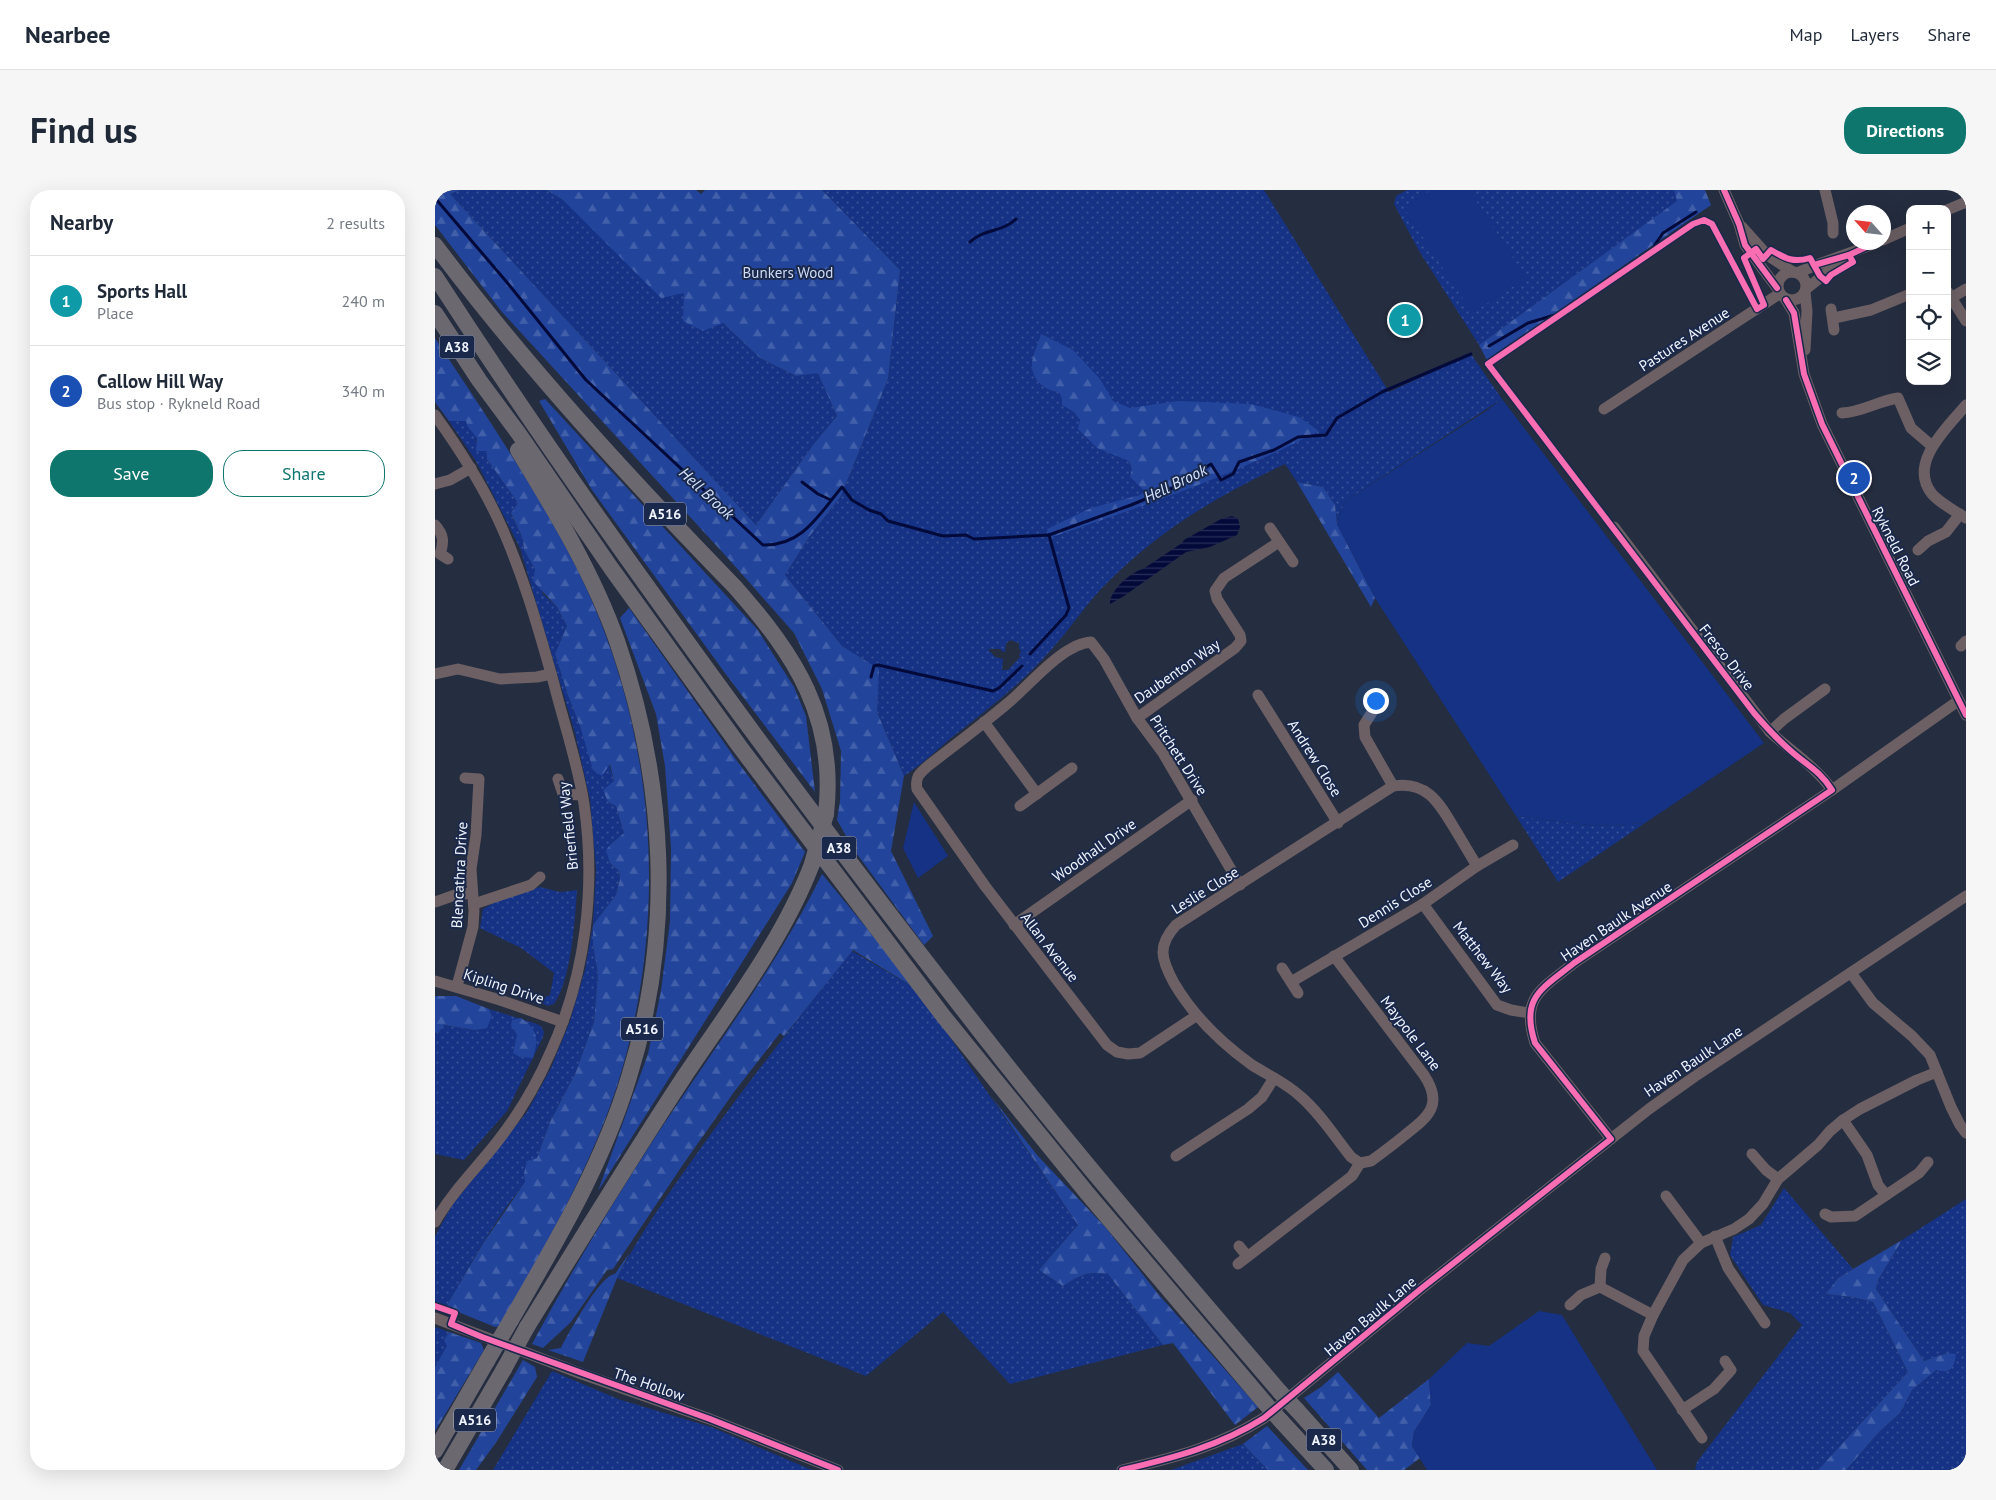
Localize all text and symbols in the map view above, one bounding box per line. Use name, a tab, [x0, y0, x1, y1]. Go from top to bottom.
text: Nearbee	[25, 19, 110, 50]
text: Map	[1790, 23, 1822, 46]
text: Layers	[1850, 23, 1899, 46]
text: Share	[1927, 23, 1971, 46]
text: Find us	[30, 107, 138, 153]
button: Directions	[1844, 107, 1966, 154]
north arrow	[1846, 205, 1891, 250]
map controls	[1906, 205, 1951, 385]
button: +	[1906, 205, 1951, 250]
text: Nearby	[50, 209, 113, 236]
text: 2 results	[326, 213, 385, 233]
button: −	[1906, 250, 1951, 295]
park label: Bunkers Wood	[743, 263, 833, 282]
text: Sports Hall	[97, 279, 187, 303]
text: 1	[61, 291, 71, 311]
text: 240 m	[342, 291, 385, 311]
button: locate	[1906, 295, 1951, 340]
pin: 1	[1389, 301, 1421, 339]
text: Place	[97, 303, 134, 323]
street label: Pastures Avenue	[1635, 303, 1733, 375]
road number: A38	[440, 336, 475, 358]
button: layers	[1906, 340, 1951, 385]
text: Callow Hill Way	[97, 369, 223, 393]
text: 2	[61, 381, 71, 401]
text: 340 m	[342, 381, 385, 401]
text: Bus stop · Rykneld Road	[97, 393, 260, 413]
button: Save	[50, 450, 213, 497]
button: Share	[223, 450, 385, 497]
water label: Hell Brook	[1140, 459, 1211, 507]
pin: 2	[1838, 459, 1870, 497]
water label: Hell Brook	[675, 463, 739, 524]
road number: A516	[644, 502, 686, 526]
street label: Rykneld Road	[1868, 503, 1924, 589]
street label: Fresco Drive	[1695, 620, 1759, 694]
street label: Daubenton Way	[1130, 634, 1224, 708]
your location	[1363, 688, 1389, 714]
street label: Pritchett Drive	[1146, 711, 1212, 799]
street label: Andrew Close	[1284, 716, 1346, 800]
street label: Brierfield Way	[554, 781, 582, 871]
street label: Woodhall Drive	[1048, 814, 1140, 886]
street label: Blencathra Drive	[447, 821, 471, 929]
road number: A38	[821, 836, 857, 860]
street label: Leslie Close	[1168, 862, 1242, 918]
street label: Dennis Close	[1355, 872, 1435, 932]
street label: Haven Baulk Avenue	[1557, 877, 1675, 965]
street label: Allan Avenue	[1017, 908, 1083, 986]
street label: Matthew Way	[1449, 917, 1517, 997]
street label: Kipling Drive	[461, 964, 547, 1008]
street label: Maypole Lane	[1377, 992, 1445, 1074]
road number: A516	[621, 1018, 663, 1041]
street label: Haven Baulk Lane	[1640, 1021, 1746, 1101]
street label: Haven Baulk Lane	[1320, 1272, 1420, 1360]
street label: The Hollow	[611, 1363, 687, 1405]
road number: A516	[454, 1408, 496, 1432]
road number: A38	[1307, 1428, 1341, 1452]

